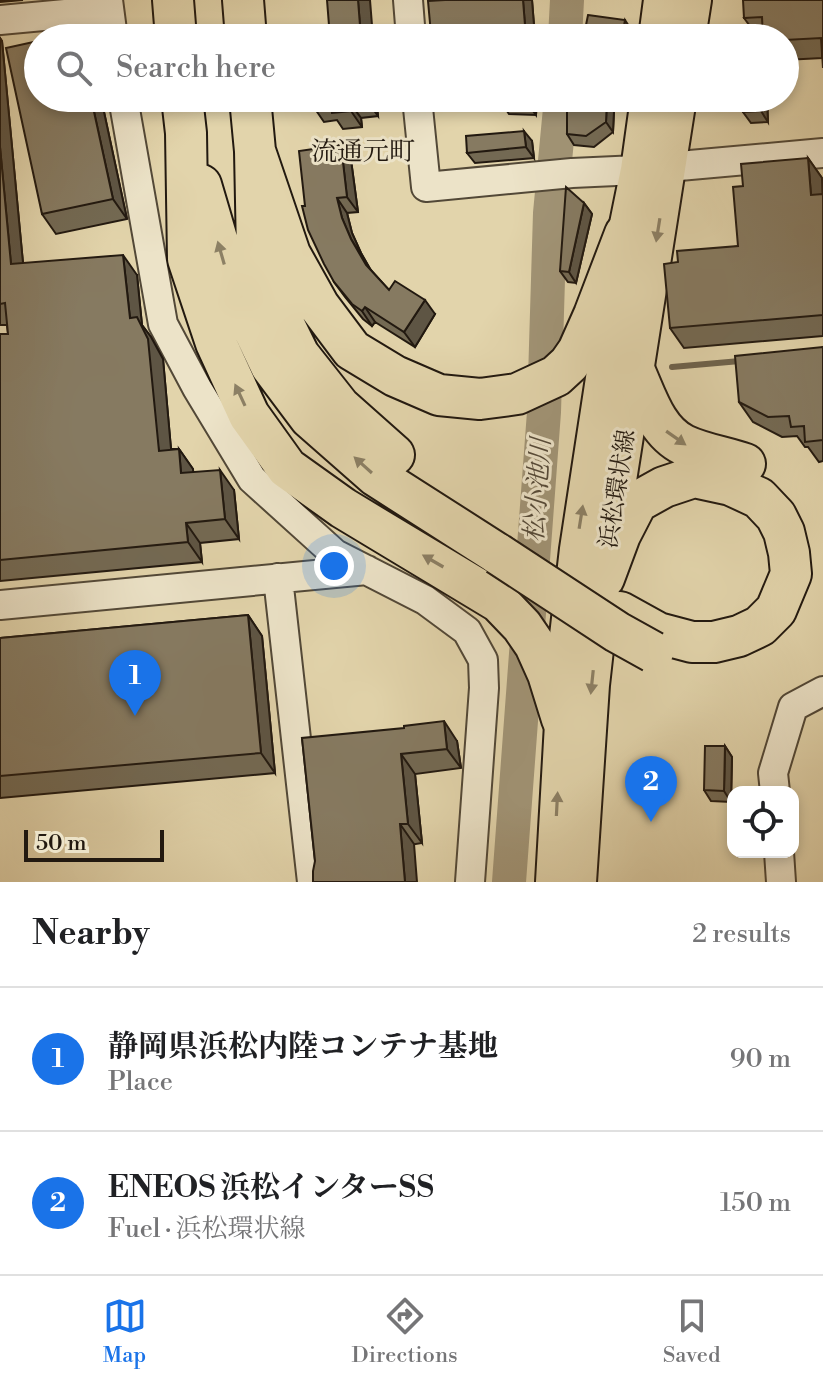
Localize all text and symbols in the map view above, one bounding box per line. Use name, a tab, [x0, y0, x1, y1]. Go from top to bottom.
search box	[24, 24, 799, 112]
icon: search	[52, 46, 96, 90]
text: Search here	[116, 49, 276, 87]
district label: 流通元町	[311, 136, 415, 168]
one-way arrow	[651, 218, 664, 243]
one-way arrow	[214, 240, 227, 264]
one-way arrow	[233, 384, 247, 407]
street label: 浜松環状線	[594, 427, 642, 551]
one-way arrow	[665, 430, 687, 446]
water label: 松小池川	[518, 434, 558, 543]
one-way arrow	[353, 457, 373, 474]
one-way arrow	[576, 504, 588, 529]
your location	[314, 546, 354, 586]
one-way arrow	[422, 554, 444, 568]
pin: 1	[109, 650, 161, 716]
one-way arrow	[586, 669, 599, 694]
pin: 2	[625, 756, 677, 822]
map controls	[727, 786, 799, 858]
button: locate	[727, 786, 799, 858]
one-way arrow	[551, 791, 564, 816]
scale bar	[24, 826, 164, 862]
text: 50 m	[36, 830, 87, 857]
text: Nearby	[32, 913, 150, 955]
text: 2 results	[692, 918, 791, 950]
text: 静岡県浜松内陸コンテナ基地	[108, 1028, 498, 1066]
text: 1	[52, 1043, 64, 1075]
text: 90 m	[730, 1043, 791, 1075]
text: Place	[108, 1066, 173, 1098]
text: ENEOS 浜松インターSS	[108, 1169, 434, 1207]
text: 2	[50, 1187, 66, 1219]
text: 150 m	[720, 1187, 791, 1219]
text: Fuel · 浜松環状線	[108, 1213, 306, 1245]
tab: Map	[103, 1294, 147, 1369]
tab: Directions	[352, 1294, 458, 1369]
tab: Saved	[663, 1294, 720, 1369]

